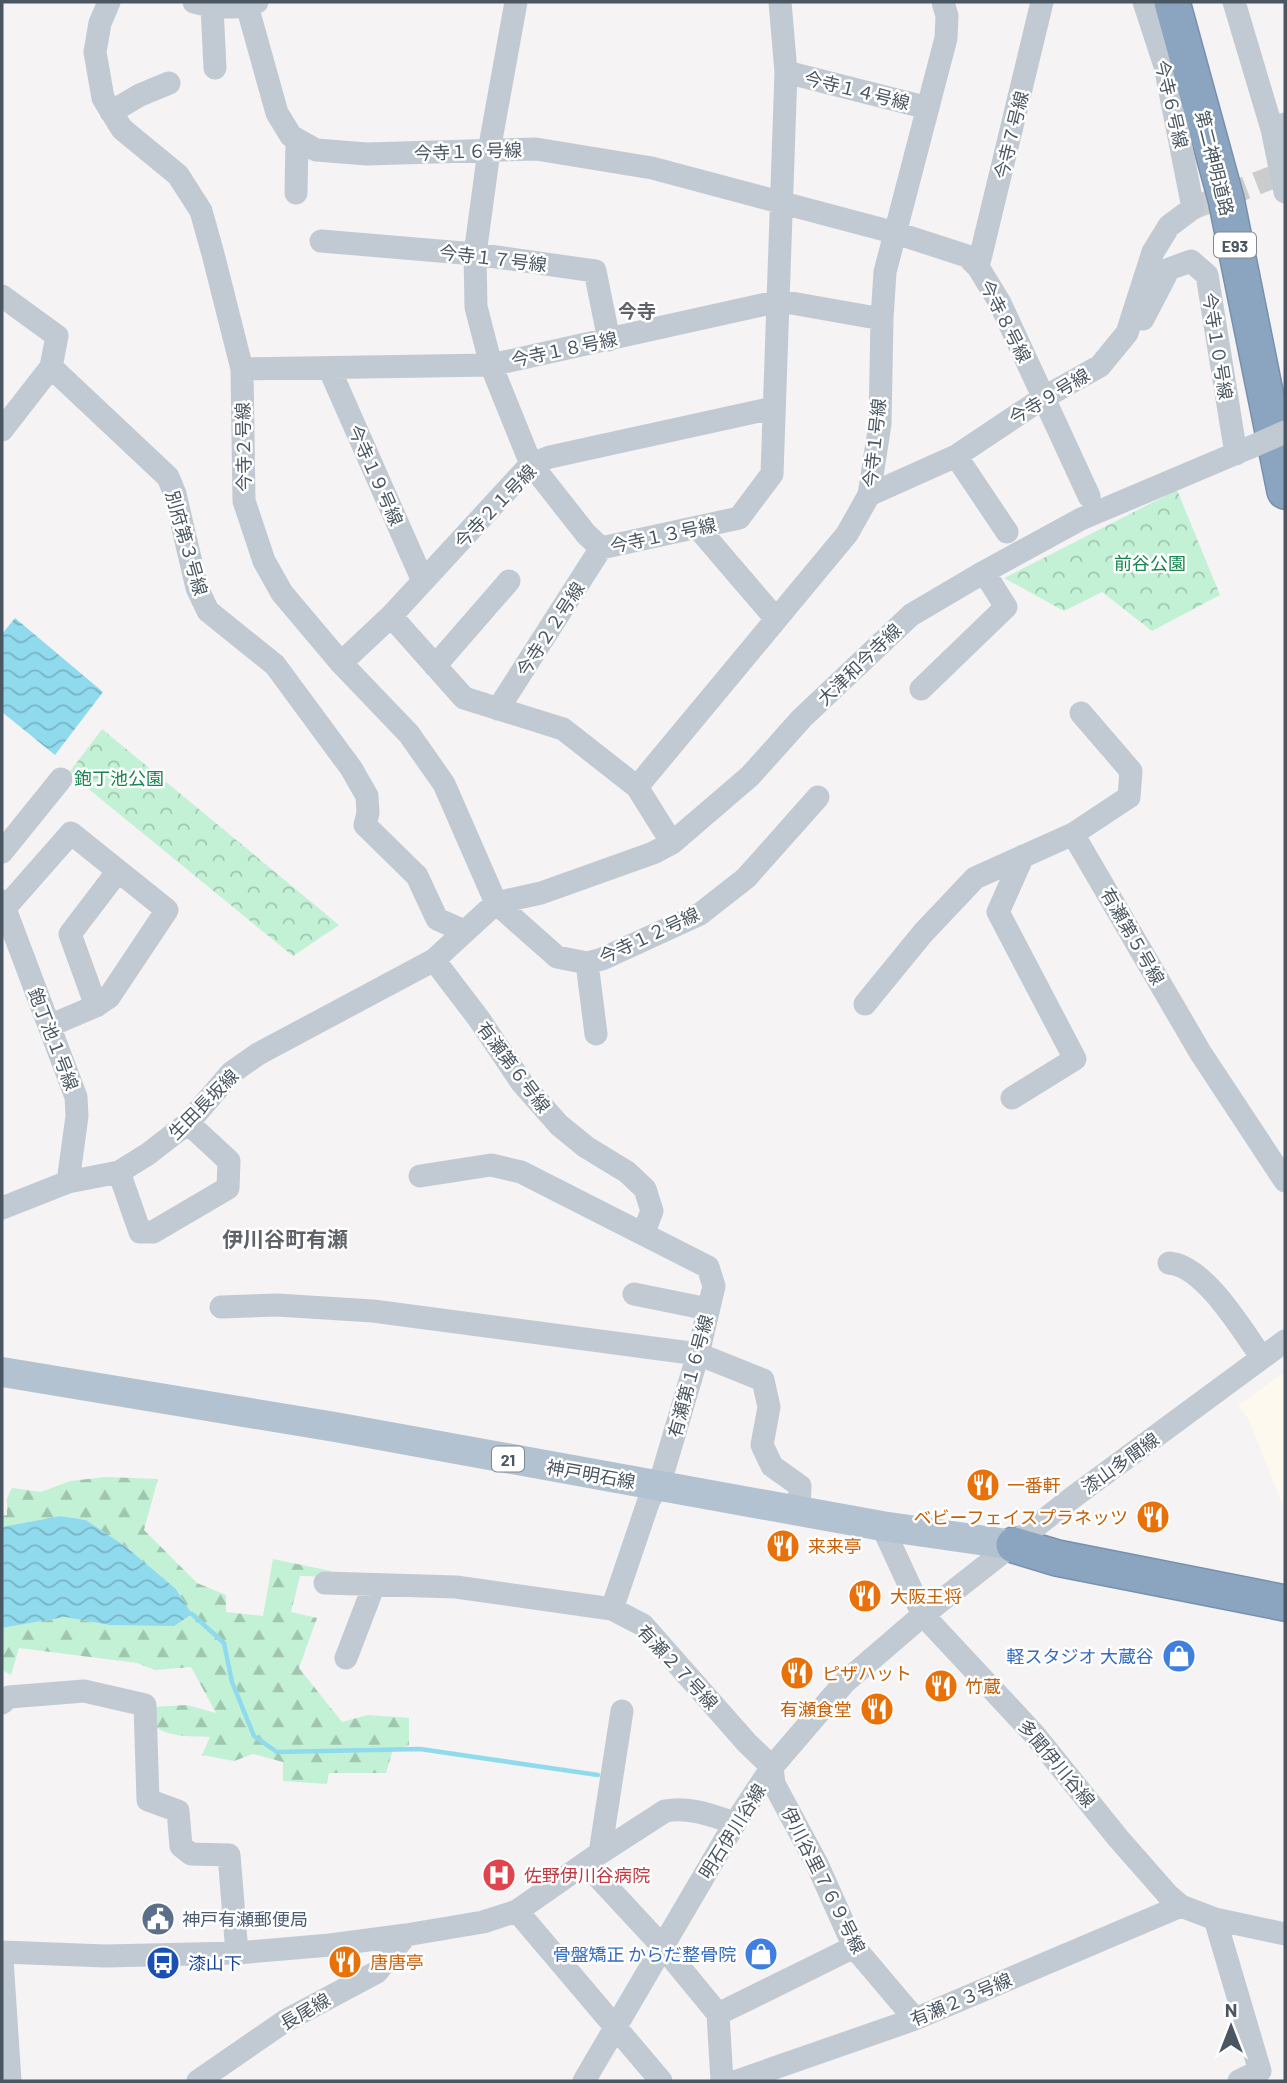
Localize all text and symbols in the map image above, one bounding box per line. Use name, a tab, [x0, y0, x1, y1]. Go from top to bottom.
street label: 今寺６号線	[1151, 58, 1193, 150]
street label: 今寺１４号線	[802, 66, 912, 114]
street label: 今寺７号線	[989, 89, 1033, 181]
street label: 第二神明道路	[1191, 108, 1239, 218]
street label: 今寺１６号線	[414, 138, 522, 164]
road number: E93	[1214, 232, 1256, 258]
street label: 今寺１７号線	[438, 241, 548, 275]
street label: 今寺８号線	[976, 276, 1036, 366]
street label: 今寺１０号線	[1199, 291, 1237, 401]
district label: 今寺	[618, 299, 656, 322]
street label: 今寺１８号線	[509, 327, 619, 371]
street label: 今寺９号線	[1005, 363, 1093, 429]
street label: 今寺１号線	[858, 397, 890, 489]
street label: 今寺２号線	[231, 402, 255, 492]
street label: 今寺１９号線	[344, 421, 408, 529]
street label: 今寺２１号線	[450, 460, 540, 552]
street label: 別府第３号線	[162, 488, 212, 598]
street label: 今寺１３号線	[608, 513, 718, 557]
park label: 前谷公園	[1114, 552, 1186, 574]
street label: 今寺２２号線	[511, 578, 589, 680]
street label: 大津和今寺線	[813, 619, 905, 709]
park label: 鉋丁池公園	[74, 767, 164, 789]
street label: 有瀬第５号線	[1096, 884, 1170, 988]
street label: 今寺１２号線	[595, 902, 703, 968]
street label: 鉋丁池１号線	[24, 985, 84, 1093]
street label: 有瀬第６号線	[473, 1017, 555, 1117]
street label: 生田長坂線	[163, 1064, 243, 1144]
district label: 伊川谷町有瀬	[222, 1226, 348, 1251]
street label: 有瀬第１６号線	[663, 1312, 717, 1440]
street label: 漆山多聞線	[1077, 1428, 1163, 1498]
road number: 21	[492, 1446, 524, 1471]
street label: 神戸明石線	[545, 1455, 637, 1493]
restaurant icon: 一番軒	[964, 1466, 1002, 1504]
place label: 一番軒	[1007, 1474, 1061, 1496]
restaurant icon: ベビーフェイスプラネッツ	[1134, 1498, 1172, 1536]
place label: ベビーフェイスプラネッツ	[914, 1506, 1128, 1528]
restaurant icon: 来来亭	[764, 1527, 802, 1565]
place label: 来来亭	[808, 1535, 862, 1557]
restaurant icon: 大阪王将	[846, 1577, 884, 1615]
place label: 大阪王将	[890, 1585, 962, 1607]
street label: 有瀬２７号線	[633, 1620, 723, 1714]
shop icon: 軽スタジオ 大蔵谷	[1160, 1637, 1198, 1675]
place label: 軽スタジオ 大蔵谷	[1006, 1645, 1154, 1667]
restaurant icon: ピザハット	[778, 1654, 816, 1692]
place label: ピザハット	[822, 1662, 912, 1684]
restaurant icon: 竹蔵	[922, 1667, 960, 1705]
place label: 竹蔵	[965, 1675, 1001, 1697]
restaurant icon: 有瀬食堂	[858, 1690, 896, 1728]
place label: 有瀬食堂	[780, 1698, 852, 1720]
street label: 多聞伊川谷線	[1014, 1715, 1100, 1811]
street label: 明石伊川谷線	[694, 1779, 770, 1883]
street label: 伊川谷里７６９号線	[777, 1803, 871, 1957]
hospital icon: 佐野伊川谷病院	[480, 1856, 518, 1894]
place label: 佐野伊川谷病院	[524, 1864, 650, 1886]
public building icon: 神戸有瀬郵便局	[139, 1900, 177, 1938]
place label: 神戸有瀬郵便局	[182, 1908, 308, 1930]
shop icon: 骨盤矯正 からだ整骨院	[742, 1935, 780, 1973]
restaurant icon: 唐唐亭	[326, 1943, 364, 1981]
place label: 骨盤矯正 からだ整骨院	[552, 1943, 736, 1965]
bus stop icon: 漆山下	[144, 1944, 182, 1982]
place label: 唐唐亭	[370, 1951, 424, 1973]
place label: 漆山下	[188, 1952, 242, 1974]
street label: 有瀬２３号線	[907, 1968, 1015, 2030]
street label: 長尾線	[276, 1988, 334, 2034]
north arrow	[1196, 1992, 1266, 2062]
text: N	[1225, 1998, 1237, 2021]

